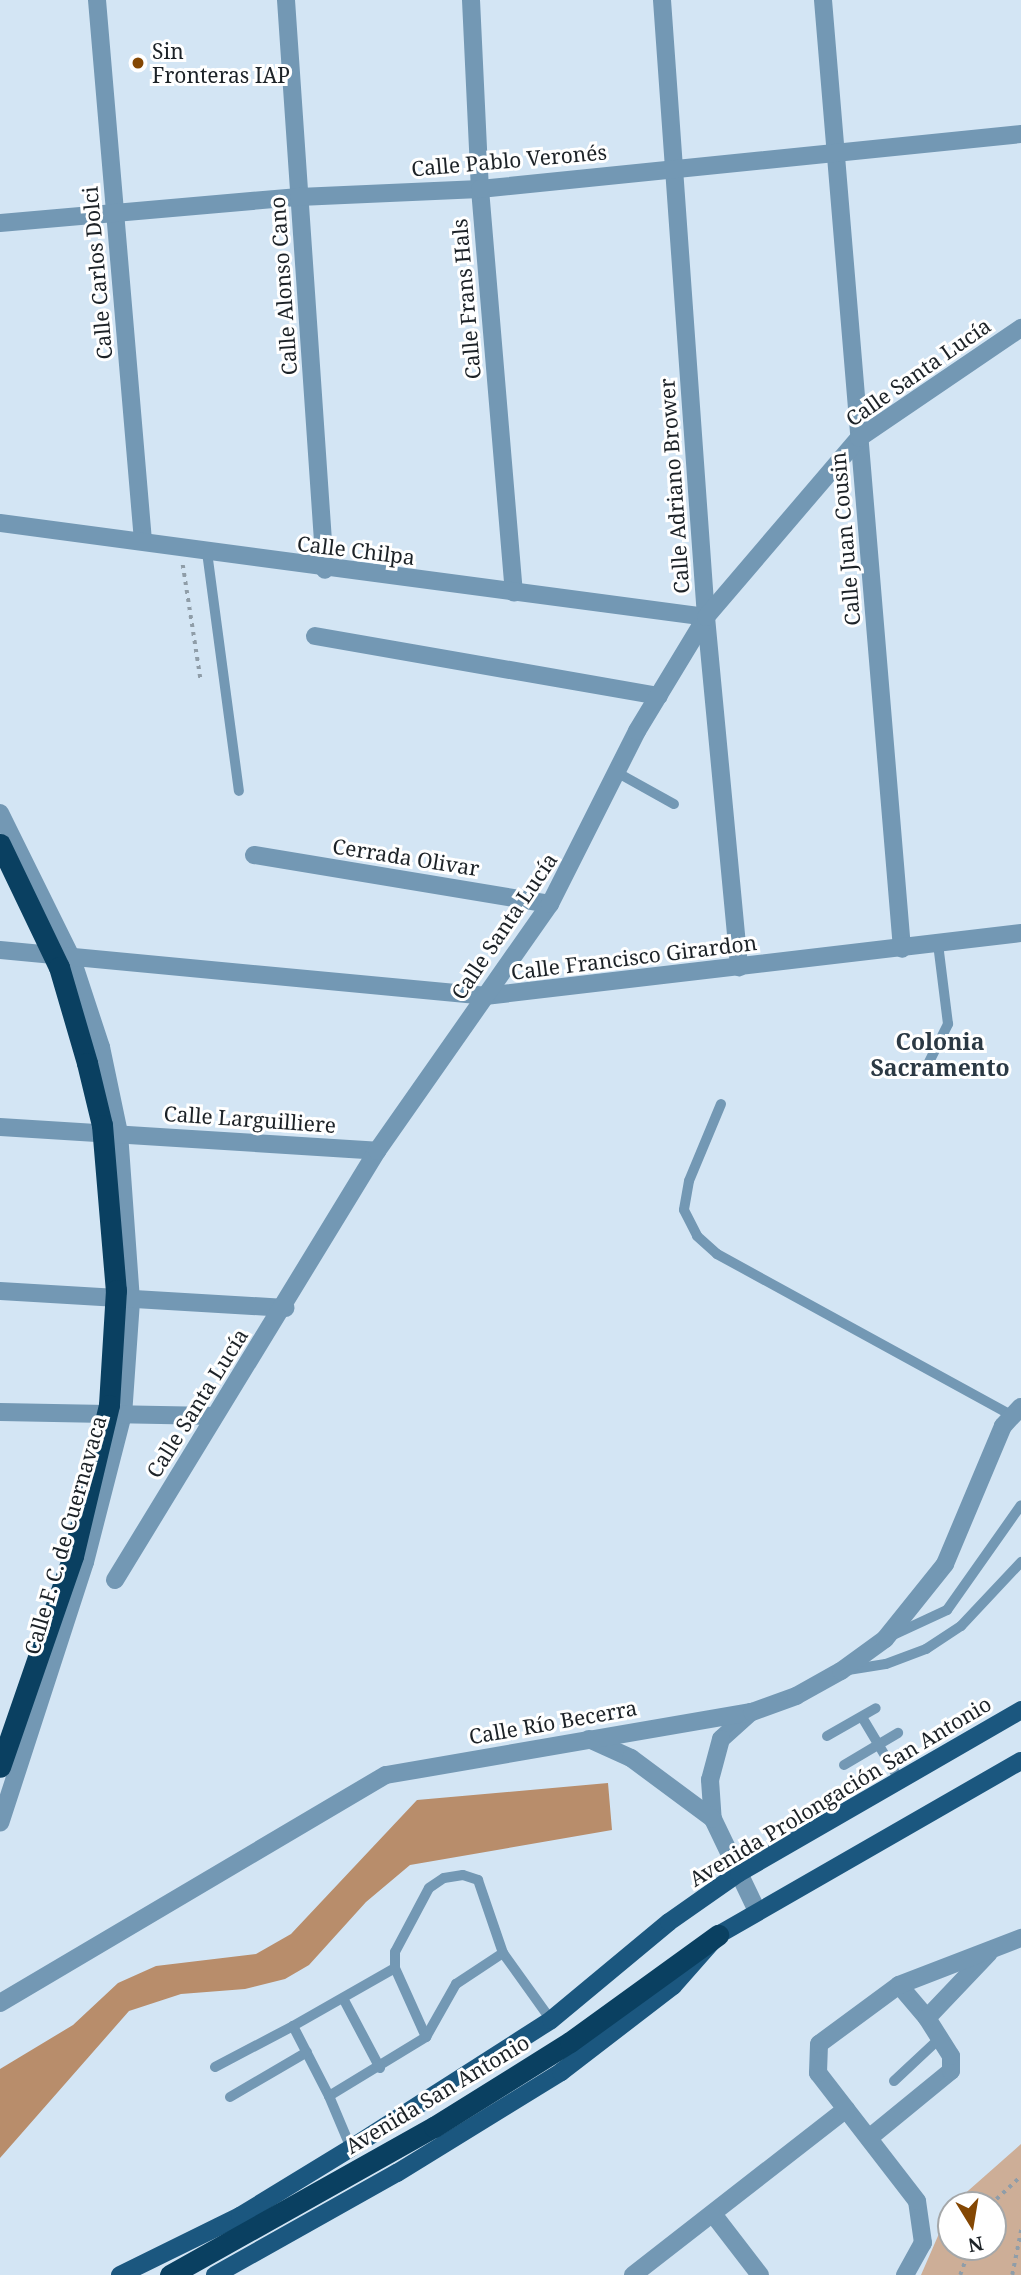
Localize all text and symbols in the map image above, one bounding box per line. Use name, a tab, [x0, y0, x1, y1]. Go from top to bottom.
place label: Sin Fronteras IAP	[152, 38, 290, 88]
marker: Sin Fronteras IAP	[130, 55, 146, 71]
street label: Calle Pablo Veronés	[410, 139, 608, 181]
street label: Calle Carlos Dolci	[77, 185, 117, 361]
street label: Calle Alonso Cano	[264, 196, 302, 376]
street label: Calle Frans Hals	[446, 218, 486, 380]
street label: Calle Santa Lucía	[841, 313, 995, 431]
street label: Calle Adriano Brower	[654, 377, 694, 595]
street label: Calle Juan Cousin	[825, 451, 865, 627]
street label: Calle Chilpa	[296, 530, 416, 570]
street label: Cerrada Olivar	[331, 833, 481, 881]
street label: Calle Santa Lucía	[446, 848, 562, 1004]
street label: Calle Francisco Girardon	[510, 929, 758, 985]
district label: Colonia Sacramento	[870, 1027, 1010, 1081]
street label: Calle Larguilliere	[163, 1100, 337, 1138]
street label: Calle Santa Lucía	[141, 1324, 253, 1482]
street label: Calle F. C. de Cuernavaca	[19, 1413, 111, 1657]
street label: Avenida Prolongación San Antonio	[684, 1691, 996, 1891]
street label: Calle Río Becerra	[467, 1695, 639, 1749]
street label: Avenida San Antonio	[341, 2029, 533, 2159]
north arrow	[937, 2191, 1007, 2261]
text: N	[966, 2230, 985, 2259]

